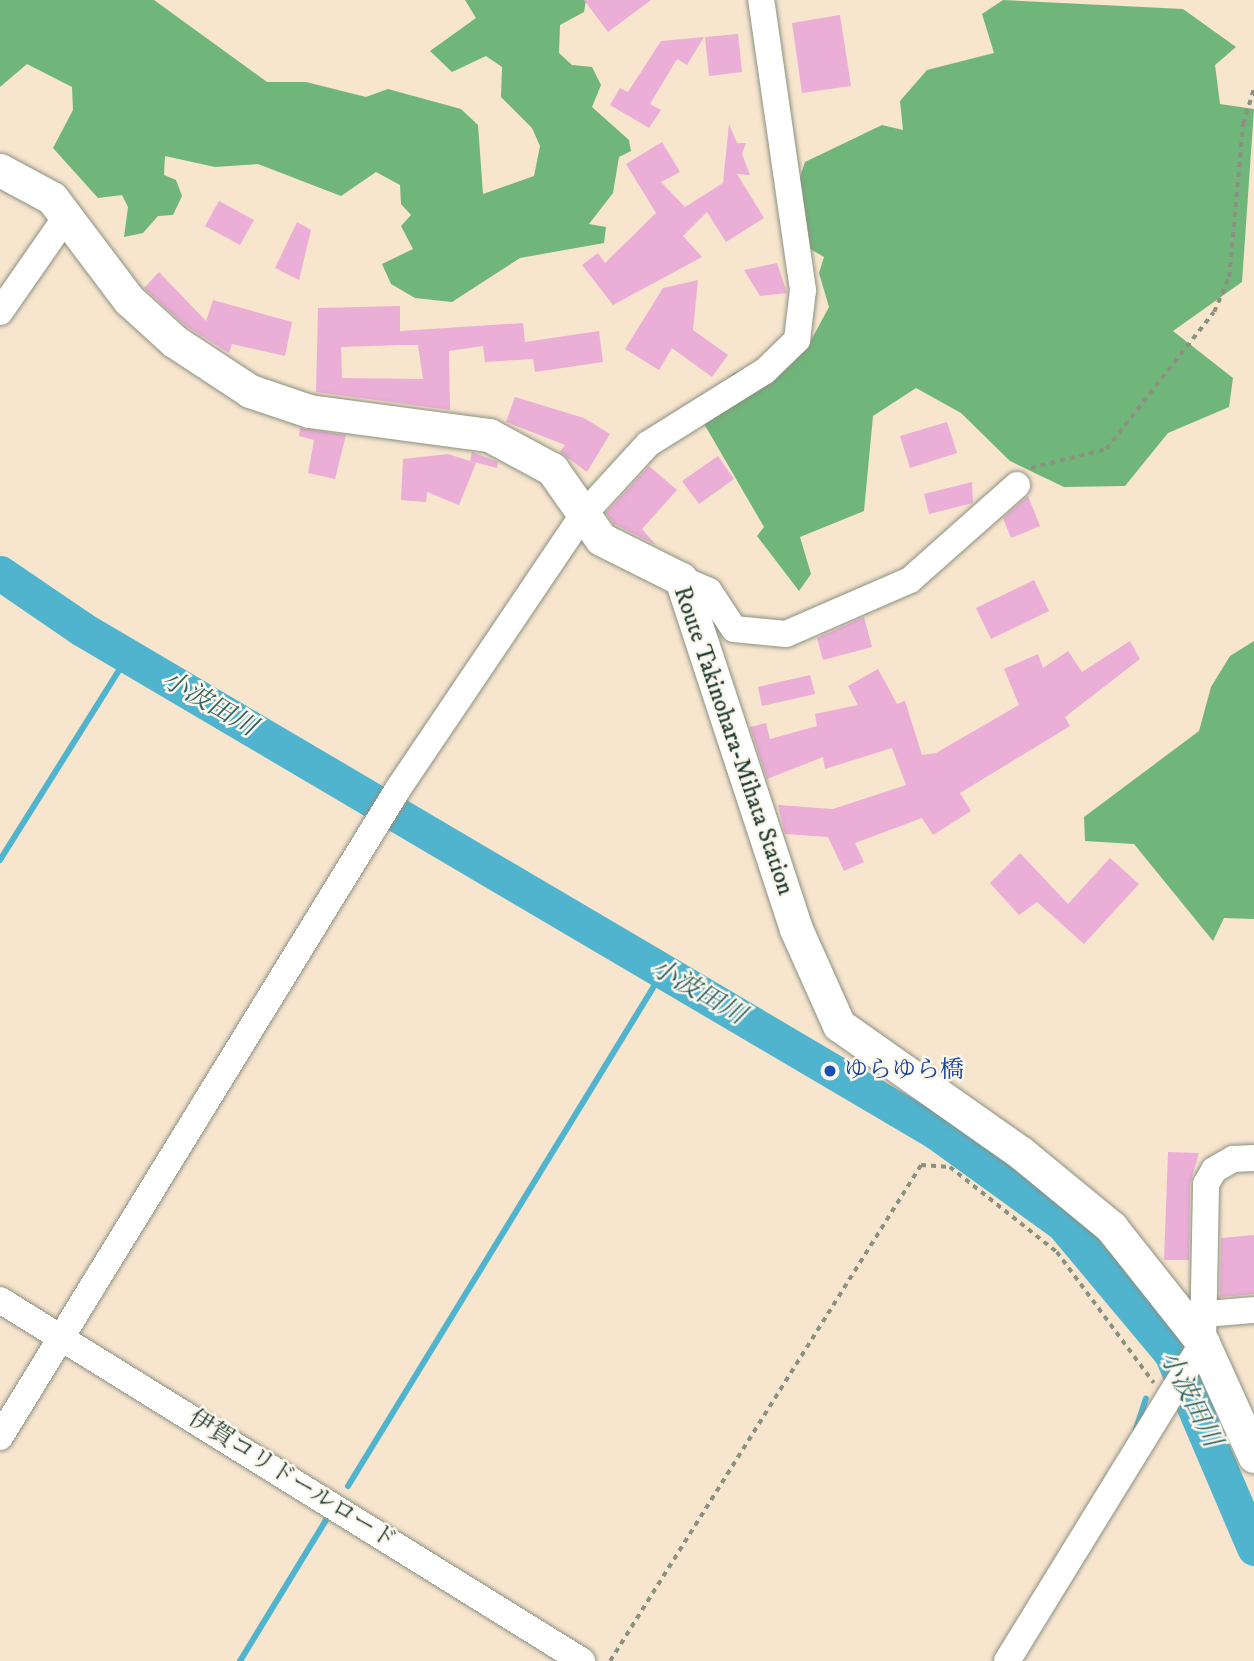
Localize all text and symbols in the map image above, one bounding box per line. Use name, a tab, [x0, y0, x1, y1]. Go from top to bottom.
street label: Route Takinohara-Mihata Station	[667, 583, 799, 899]
water label: 小波田川	[156, 664, 262, 744]
water label: 小波田川	[645, 952, 751, 1032]
place label: ゆらゆら橋	[844, 1057, 964, 1085]
marker: ゆらゆら橋	[822, 1063, 838, 1079]
water label: 小波田川	[1152, 1346, 1228, 1452]
street label: 伊賀コリドールロード	[183, 1404, 401, 1556]

